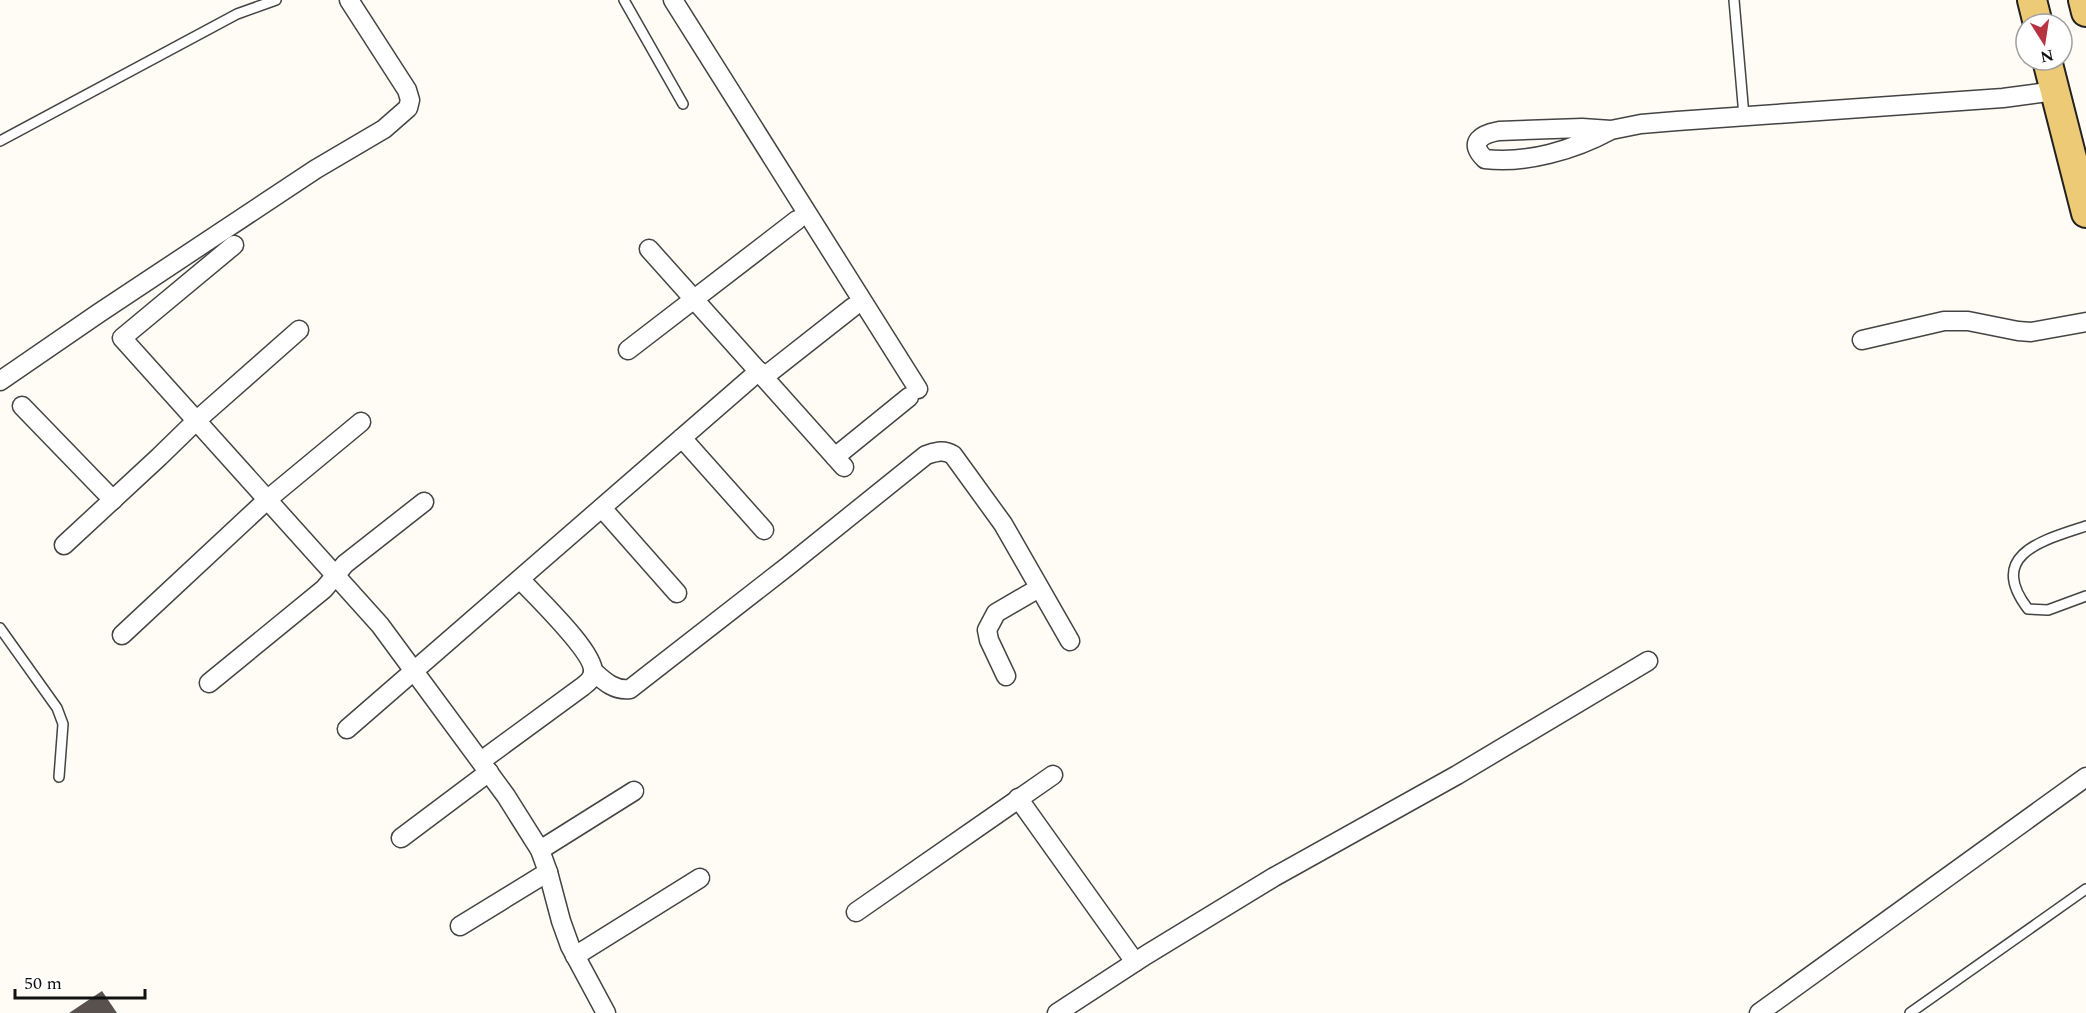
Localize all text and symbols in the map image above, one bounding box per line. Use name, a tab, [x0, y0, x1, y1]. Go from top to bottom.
north arrow	[2014, 12, 2074, 72]
text: N	[2038, 43, 2056, 69]
scale bar	[15, 962, 146, 1000]
text: 50 m	[24, 970, 62, 997]

